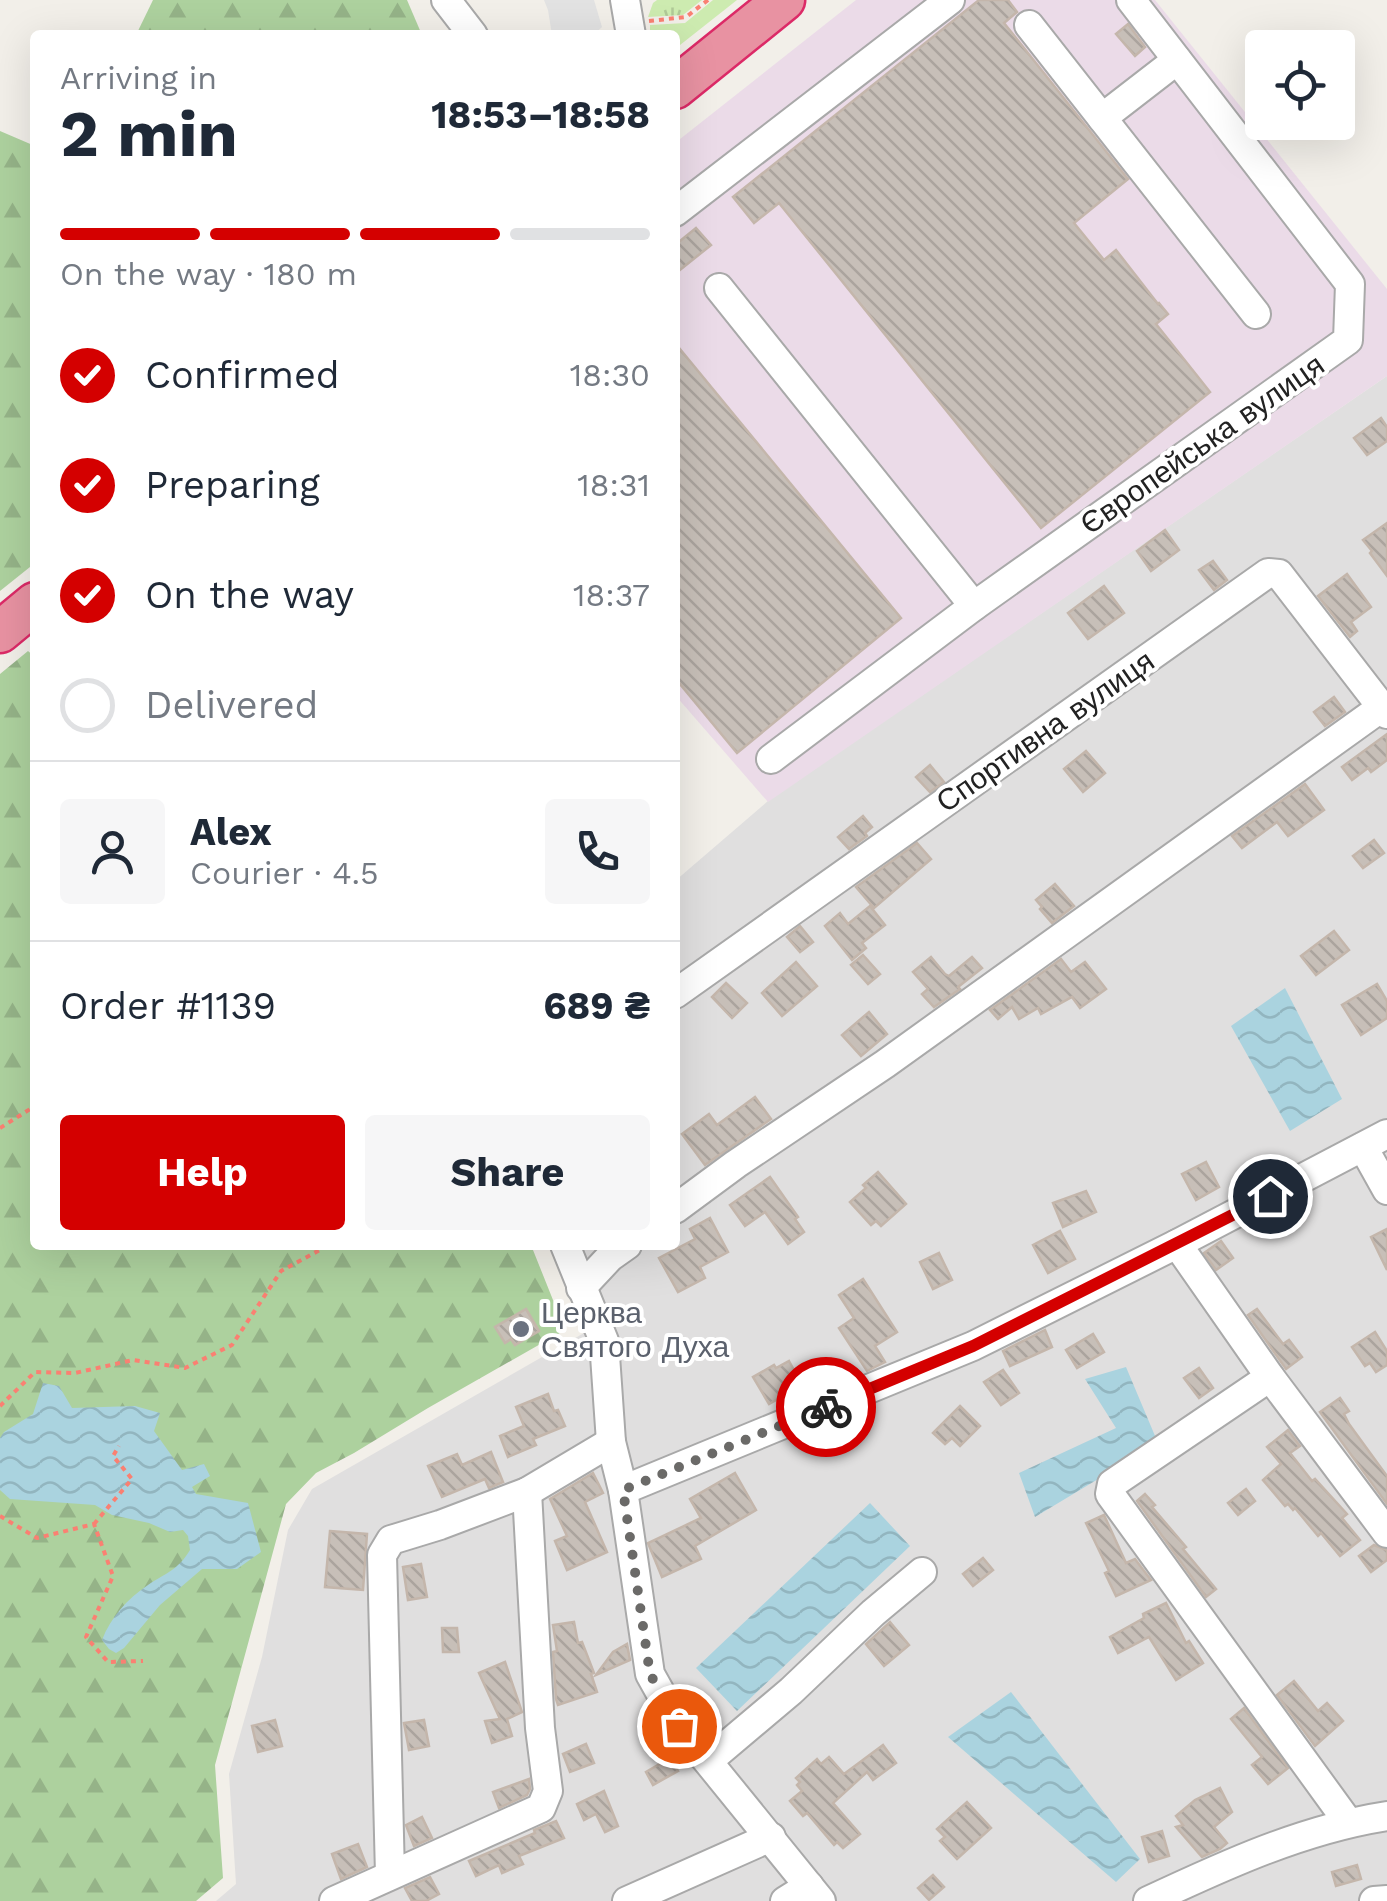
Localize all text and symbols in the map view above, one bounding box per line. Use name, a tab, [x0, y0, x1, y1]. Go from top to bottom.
map controls	[1245, 30, 1355, 140]
button: locate	[1245, 30, 1355, 140]
text: Arriving in	[60, 59, 217, 97]
text: 18:53–18:58	[431, 93, 650, 137]
text: 2 min	[60, 96, 238, 172]
text: On the way · 180 m	[60, 255, 357, 293]
street label: Європейська вулиця	[1074, 347, 1330, 541]
icon: check	[60, 348, 115, 403]
text: Confirmed	[145, 353, 340, 397]
text: 18:30	[570, 356, 650, 394]
icon: check	[60, 458, 115, 513]
text: Preparing	[145, 463, 320, 507]
text: 18:31	[577, 466, 650, 504]
icon: check	[60, 568, 115, 623]
text: On the way	[145, 573, 354, 617]
text: 18:37	[573, 576, 650, 614]
street label: Спортивна вулиця	[929, 643, 1161, 819]
text: Delivered	[145, 683, 318, 727]
button: person	[60, 799, 165, 904]
button: phone	[545, 799, 650, 904]
text: Alex	[190, 810, 272, 854]
text: Courier · 4.5	[190, 854, 379, 892]
text: Order #1139	[60, 984, 276, 1028]
text: 689 ₴	[543, 984, 650, 1028]
button: Help	[60, 1115, 345, 1230]
button: Share	[365, 1115, 650, 1230]
pin	[1228, 1154, 1313, 1239]
icon: home	[1243, 1169, 1298, 1224]
place label: Церква Святого Духа	[541, 1295, 729, 1364]
marker: Церква Святого Духа	[510, 1318, 532, 1340]
courier	[776, 1357, 876, 1457]
icon: bike	[799, 1380, 854, 1435]
pin	[637, 1684, 722, 1769]
icon: bag	[652, 1699, 707, 1754]

